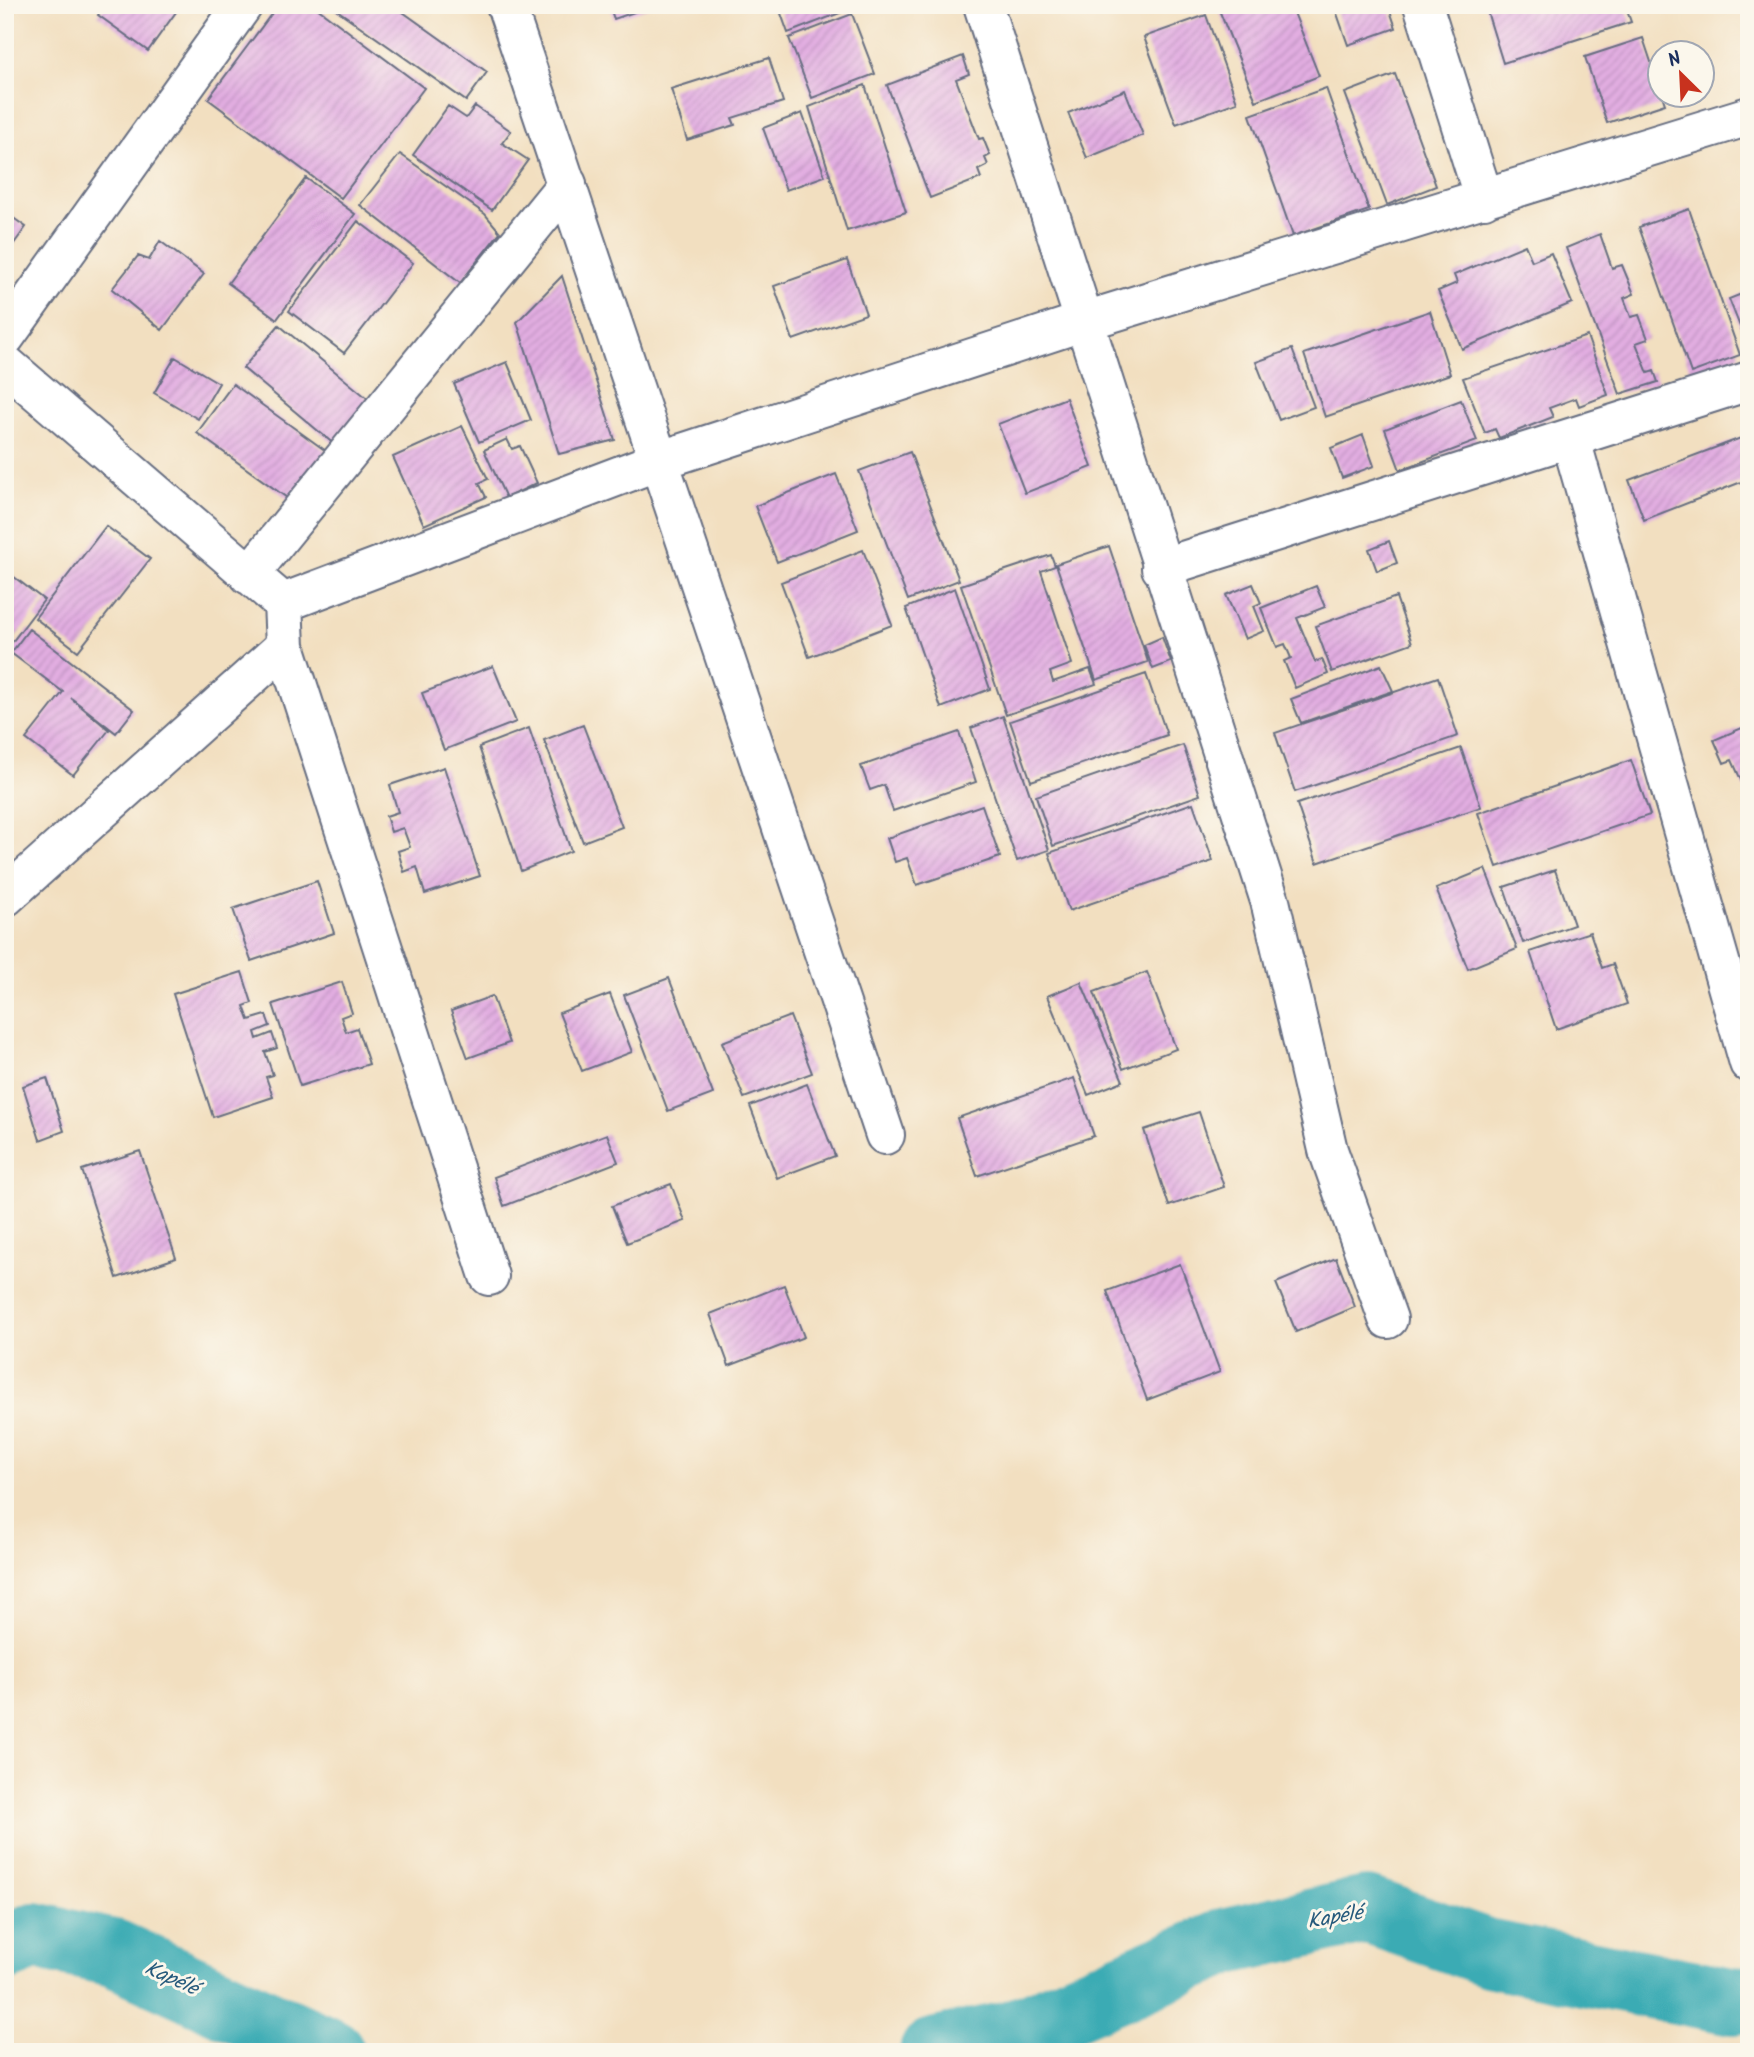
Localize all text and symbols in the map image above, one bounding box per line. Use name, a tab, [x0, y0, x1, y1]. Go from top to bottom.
north arrow	[1646, 38, 1716, 108]
text: N	[1663, 44, 1686, 76]
water label: Kapélé	[1305, 1896, 1370, 1939]
water label: Kapélé	[139, 1953, 208, 2007]

